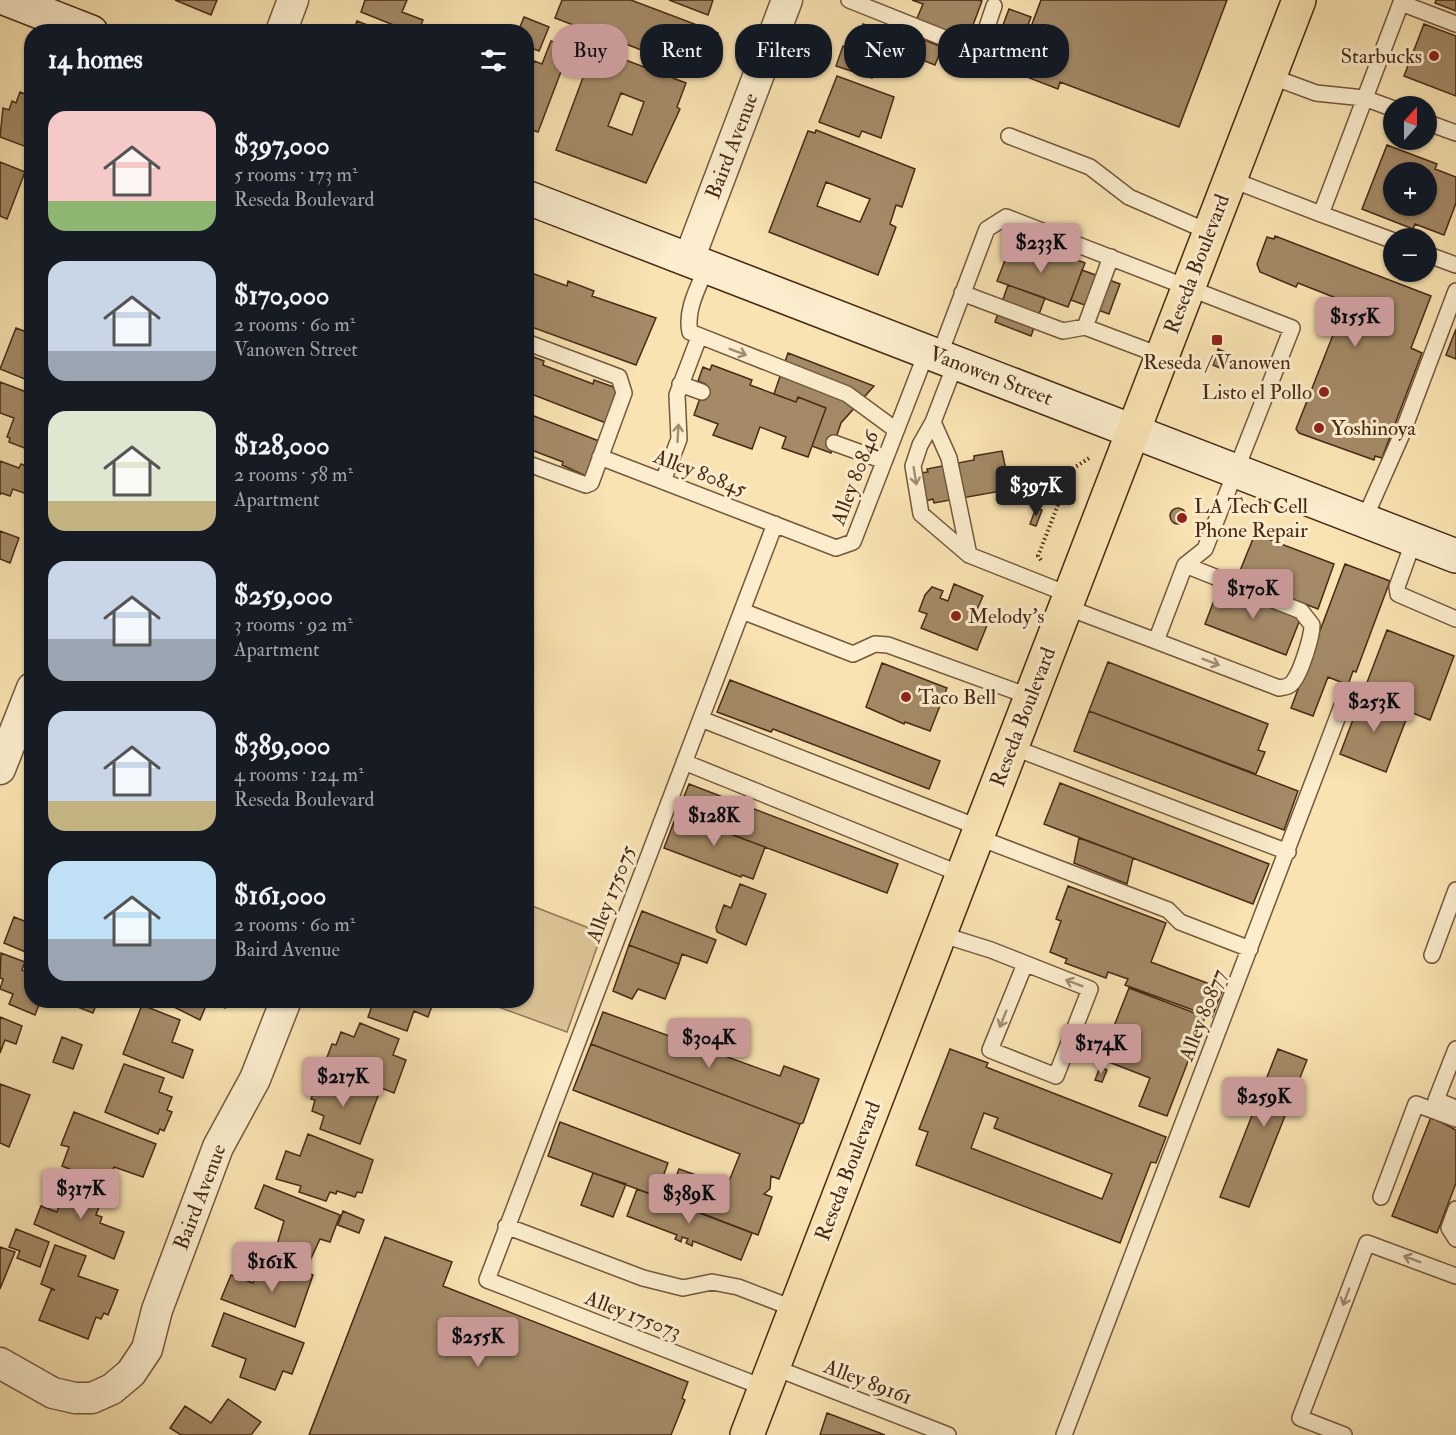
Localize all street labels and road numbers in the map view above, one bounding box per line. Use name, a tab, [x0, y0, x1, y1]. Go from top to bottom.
street label: Baird Avenue	[699, 89, 765, 203]
street label: Reseda Boulevard	[1158, 190, 1236, 338]
street label: Vanowen Street	[926, 340, 1057, 412]
street label: Alley 80846	[824, 426, 886, 530]
street label: Alley 80845	[649, 443, 751, 503]
street label: Reseda Boulevard	[984, 643, 1062, 791]
street label: Alley 175075	[580, 841, 642, 948]
street label: Alley 80877	[1173, 965, 1233, 1066]
street label: Reseda Boulevard	[809, 1097, 887, 1245]
street label: Baird Avenue	[167, 1140, 233, 1254]
street label: Alley 175073	[580, 1284, 685, 1346]
street label: Alley 89161	[819, 1352, 916, 1411]

